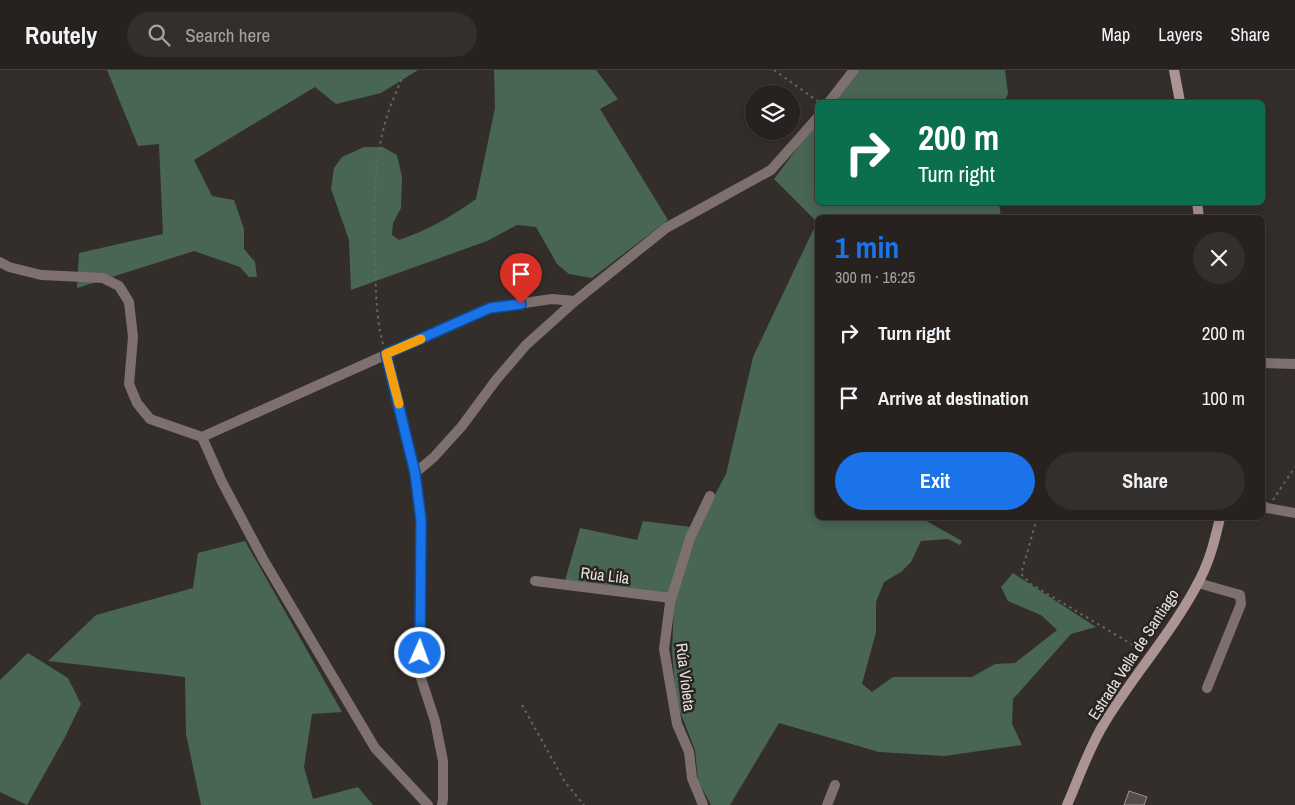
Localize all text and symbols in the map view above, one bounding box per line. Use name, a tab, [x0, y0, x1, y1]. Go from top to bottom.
search box	[127, 12, 477, 57]
text: Routely	[25, 19, 97, 51]
icon: search	[145, 21, 173, 49]
text: Search here	[185, 22, 270, 48]
text: Map	[1102, 22, 1130, 47]
text: Layers	[1158, 22, 1203, 47]
text: Share	[1231, 22, 1270, 47]
map controls	[745, 85, 800, 140]
button: layers	[745, 85, 800, 140]
text: 200 m	[918, 114, 999, 161]
icon: right	[835, 120, 900, 185]
text: Turn right	[918, 159, 995, 189]
text: 1 min	[835, 227, 899, 267]
button: close	[1193, 232, 1245, 284]
pin	[500, 253, 542, 304]
icon: arrive	[507, 260, 535, 288]
text: 300 m · 16:25	[835, 266, 915, 288]
icon: right	[835, 319, 863, 347]
text: Turn right	[878, 320, 950, 346]
text: 200 m	[1202, 320, 1245, 346]
icon: arrive	[835, 384, 863, 412]
text: Arrive at destination	[878, 385, 1029, 411]
text: 100 m	[1202, 385, 1245, 411]
button: Exit	[835, 452, 1035, 510]
button: Share	[1045, 452, 1245, 510]
street label: Rúa Lila	[579, 561, 631, 589]
street label: Estrada Vella de Santiago	[1082, 584, 1184, 724]
position arrow	[393, 626, 445, 678]
street label: Rúa Violeta	[671, 642, 701, 713]

